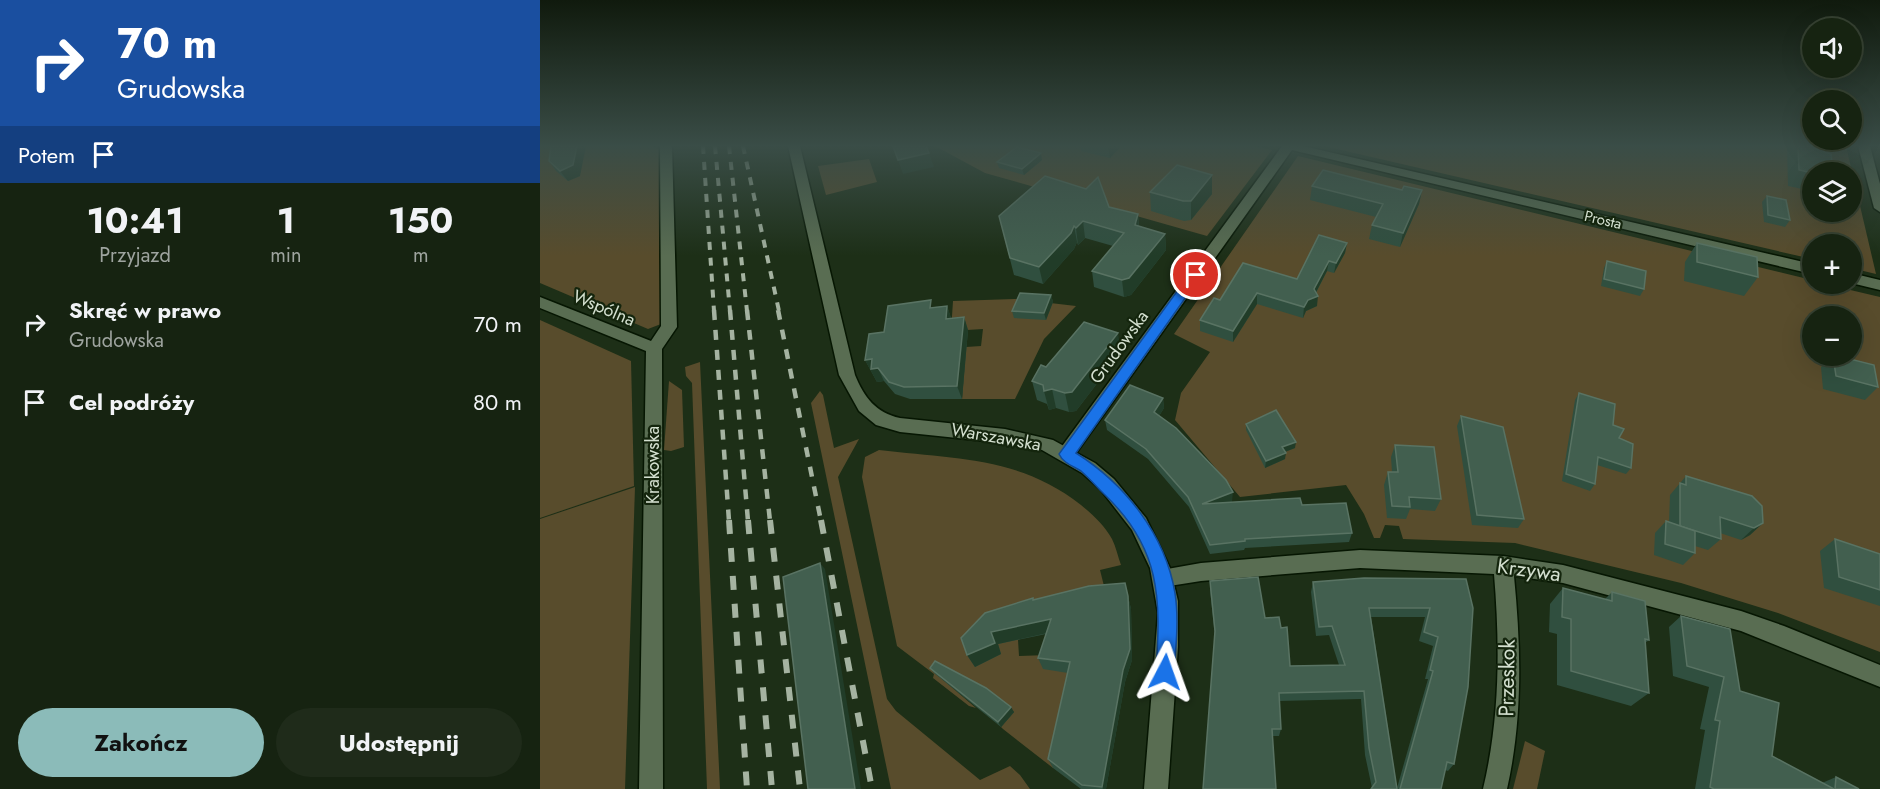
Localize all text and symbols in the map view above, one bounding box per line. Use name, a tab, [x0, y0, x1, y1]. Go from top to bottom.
text: 70 m	[117, 13, 217, 74]
map controls	[1802, 18, 1862, 366]
button: sound	[1802, 18, 1862, 78]
icon: right	[18, 24, 96, 102]
text: Grudowska	[117, 69, 245, 108]
button: search	[1802, 90, 1862, 150]
icon: arrive	[87, 138, 120, 171]
text: Potem	[18, 139, 75, 171]
button: layers	[1802, 162, 1862, 222]
text: 10:41	[87, 194, 184, 246]
text: 1	[277, 194, 295, 246]
text: 150	[388, 194, 453, 246]
street label: Prosta	[1582, 205, 1624, 235]
button: +	[1802, 234, 1862, 294]
text: Przyjazd	[99, 241, 171, 270]
text: min	[270, 241, 302, 270]
text: m	[413, 241, 429, 270]
pin	[1170, 249, 1221, 300]
icon: arrive	[1179, 258, 1212, 291]
street label: Wspólna	[569, 283, 639, 333]
text: Skręć w prawo	[69, 294, 221, 326]
street label: Grudowska	[1083, 305, 1155, 389]
button: −	[1802, 306, 1862, 366]
icon: right	[18, 308, 51, 341]
text: 70 m	[473, 308, 522, 340]
text: Grudowska	[69, 326, 164, 355]
icon: arrive	[18, 386, 51, 419]
text: Cel podróży	[69, 386, 194, 418]
text: 80 m	[473, 386, 522, 418]
street label: Warszawska	[949, 416, 1043, 458]
street label: Krakowska	[640, 426, 666, 504]
street label: Krzywa	[1495, 551, 1563, 589]
street label: Przeskok	[1491, 638, 1523, 717]
position arrow	[1133, 640, 1197, 704]
button: Zakończ	[18, 708, 264, 777]
button: Udostępnij	[276, 708, 522, 777]

